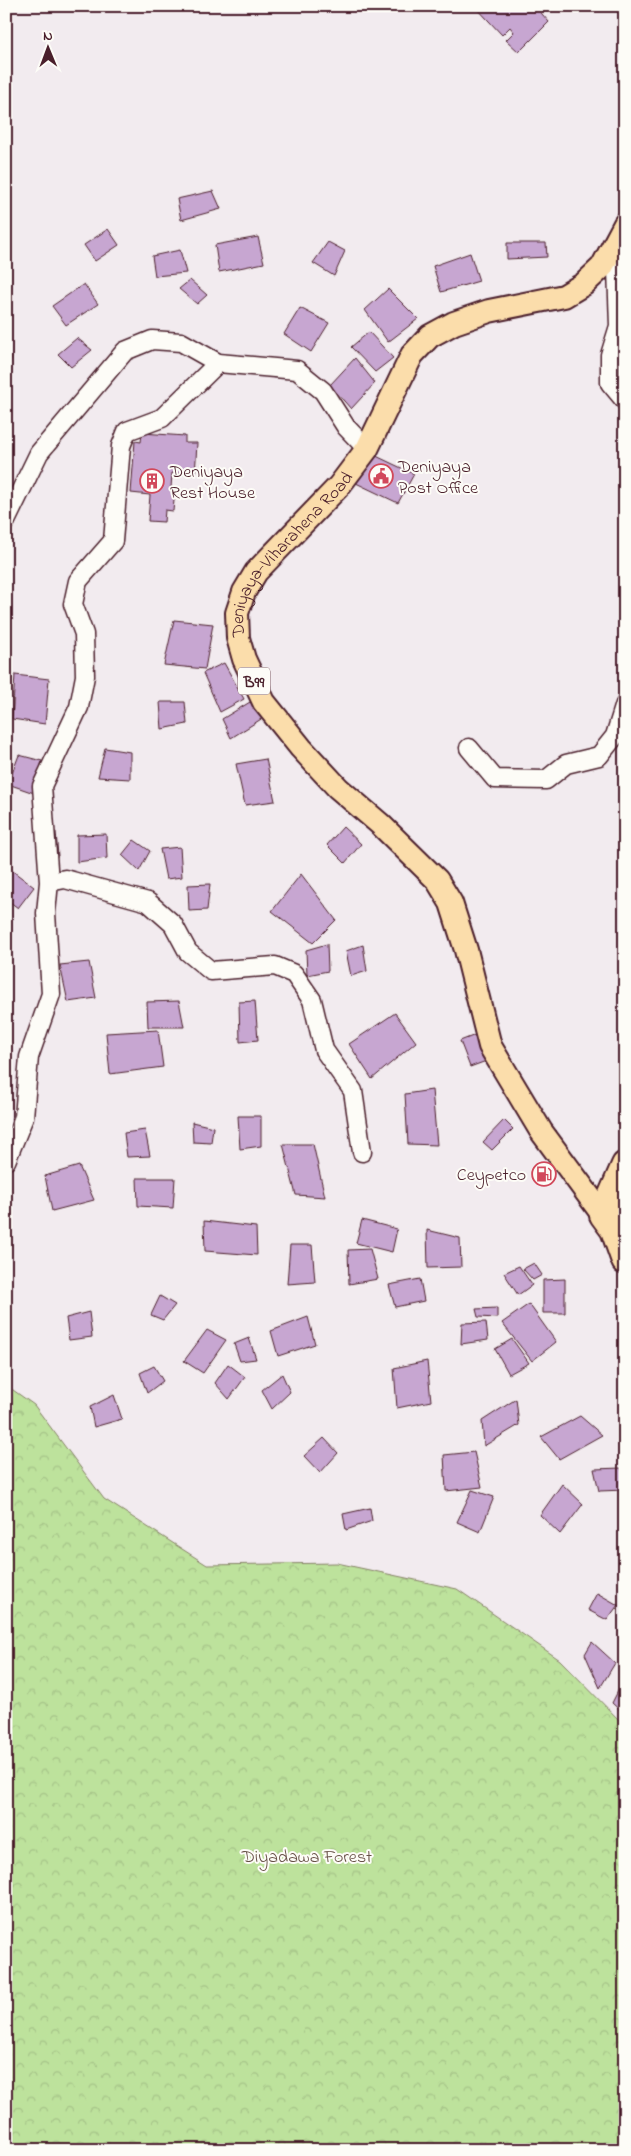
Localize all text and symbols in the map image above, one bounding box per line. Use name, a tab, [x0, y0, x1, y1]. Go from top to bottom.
north arrow	[22, 22, 72, 72]
text: N	[43, 26, 53, 47]
place label: Deniyaya Post Office	[397, 455, 479, 502]
place label: Deniyaya Rest House	[169, 460, 256, 507]
public building icon: Deniyaya Post Office	[368, 463, 394, 489]
street label: Deniyaya-Viharahena Road	[226, 467, 360, 639]
building icon: Deniyaya Rest House	[139, 468, 165, 494]
road number: B99	[238, 668, 270, 694]
fuel station icon: Ceypetco	[531, 1161, 557, 1187]
place label: Ceypetco	[457, 1163, 526, 1189]
park label: Diyadawa Forest	[241, 1845, 372, 1871]

